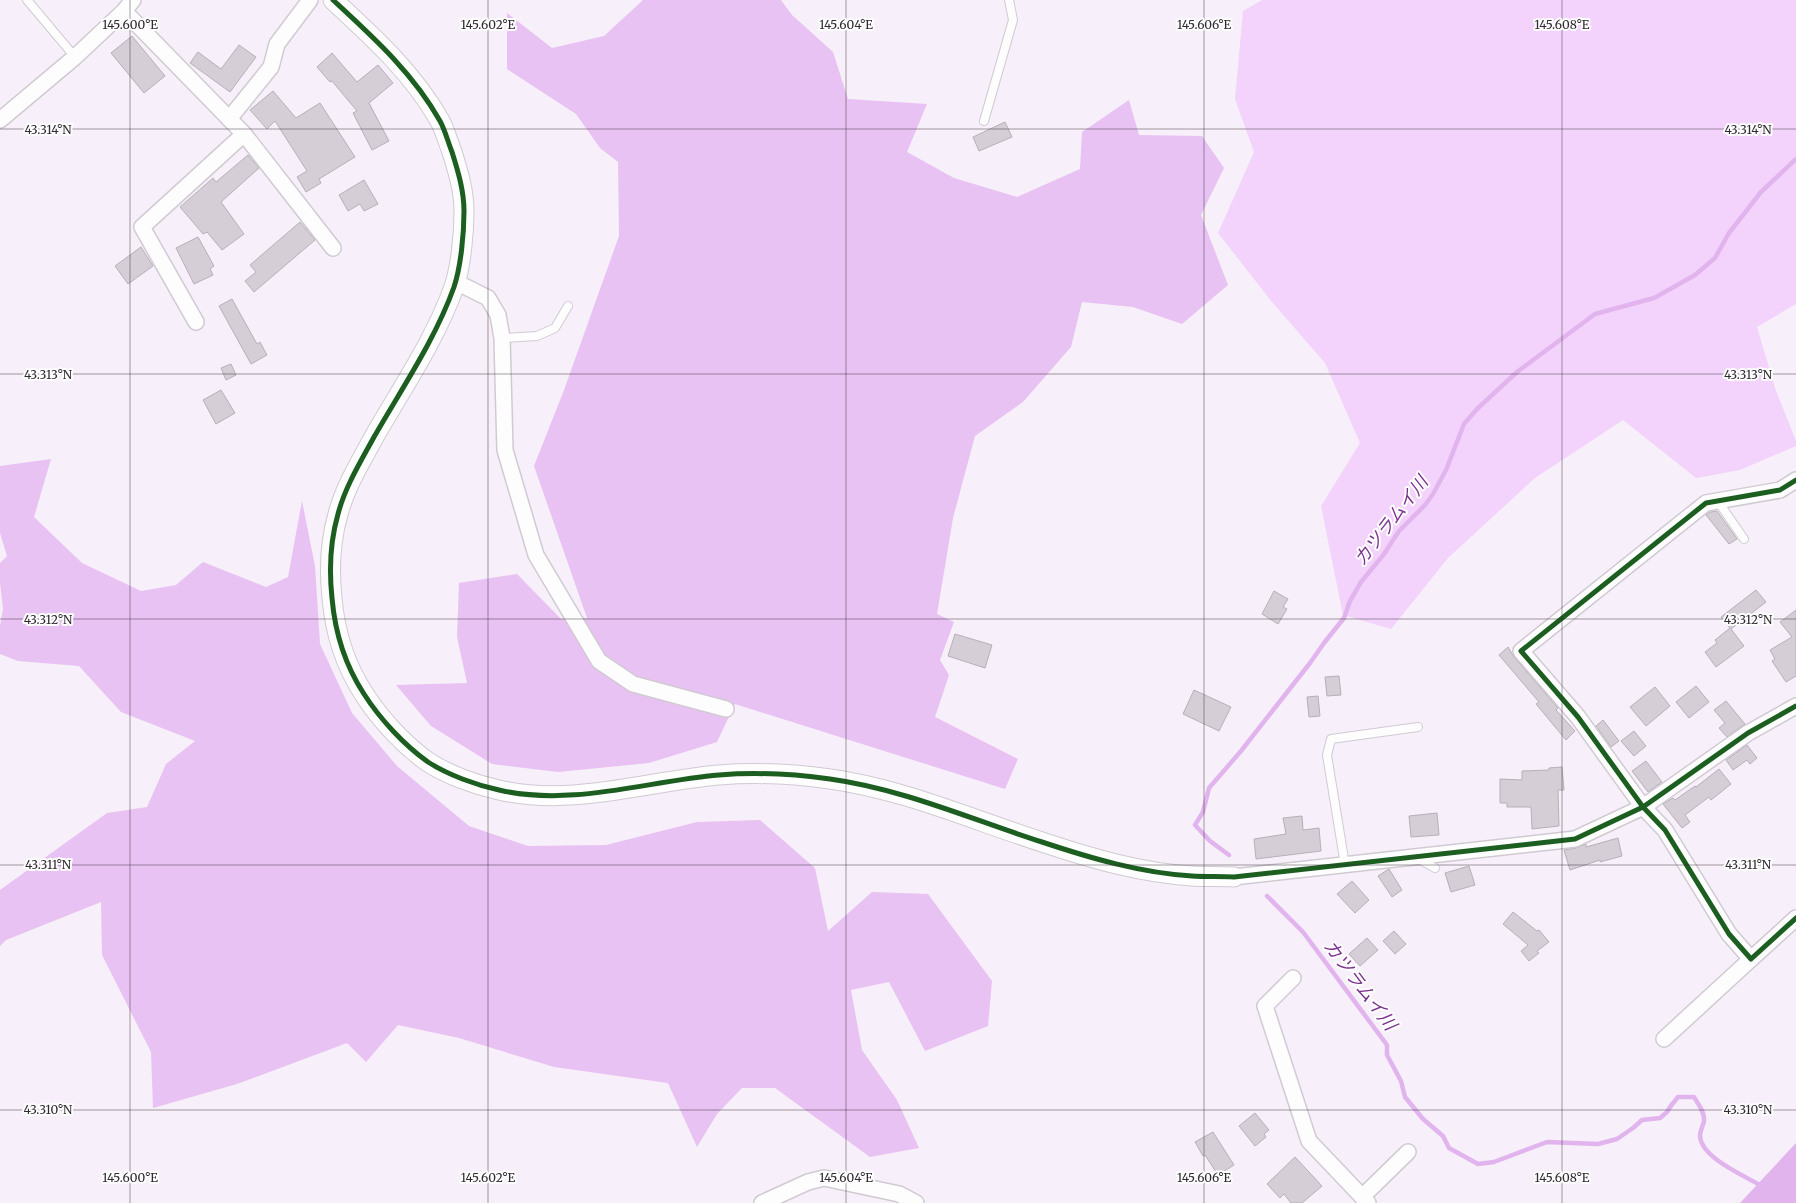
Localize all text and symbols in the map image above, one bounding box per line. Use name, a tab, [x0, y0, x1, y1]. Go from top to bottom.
text: 145.600°E	[102, 17, 158, 32]
text: 145.602°E	[461, 17, 516, 32]
text: 145.604°E	[819, 17, 873, 32]
text: 145.606°E	[1177, 17, 1231, 32]
text: 145.608°E	[1535, 17, 1590, 32]
text: 43.314°N	[24, 122, 72, 137]
text: 43.314°N	[1724, 122, 1772, 137]
text: 43.313°N	[24, 367, 73, 382]
text: 43.313°N	[1724, 367, 1773, 382]
water label: カツラムイ川	[1348, 470, 1434, 570]
text: 43.312°N	[24, 612, 73, 627]
text: 43.312°N	[1724, 612, 1773, 627]
text: 43.311°N	[25, 857, 72, 872]
text: 43.311°N	[1725, 857, 1772, 872]
water label: カツラムイ川	[1319, 935, 1403, 1036]
text: 43.310°N	[24, 1102, 73, 1117]
text: 43.310°N	[1724, 1102, 1773, 1117]
text: 145.600°E	[102, 1170, 158, 1185]
text: 145.602°E	[461, 1170, 516, 1185]
text: 145.604°E	[819, 1170, 873, 1185]
text: 145.606°E	[1177, 1170, 1231, 1185]
text: 145.608°E	[1535, 1170, 1590, 1185]

